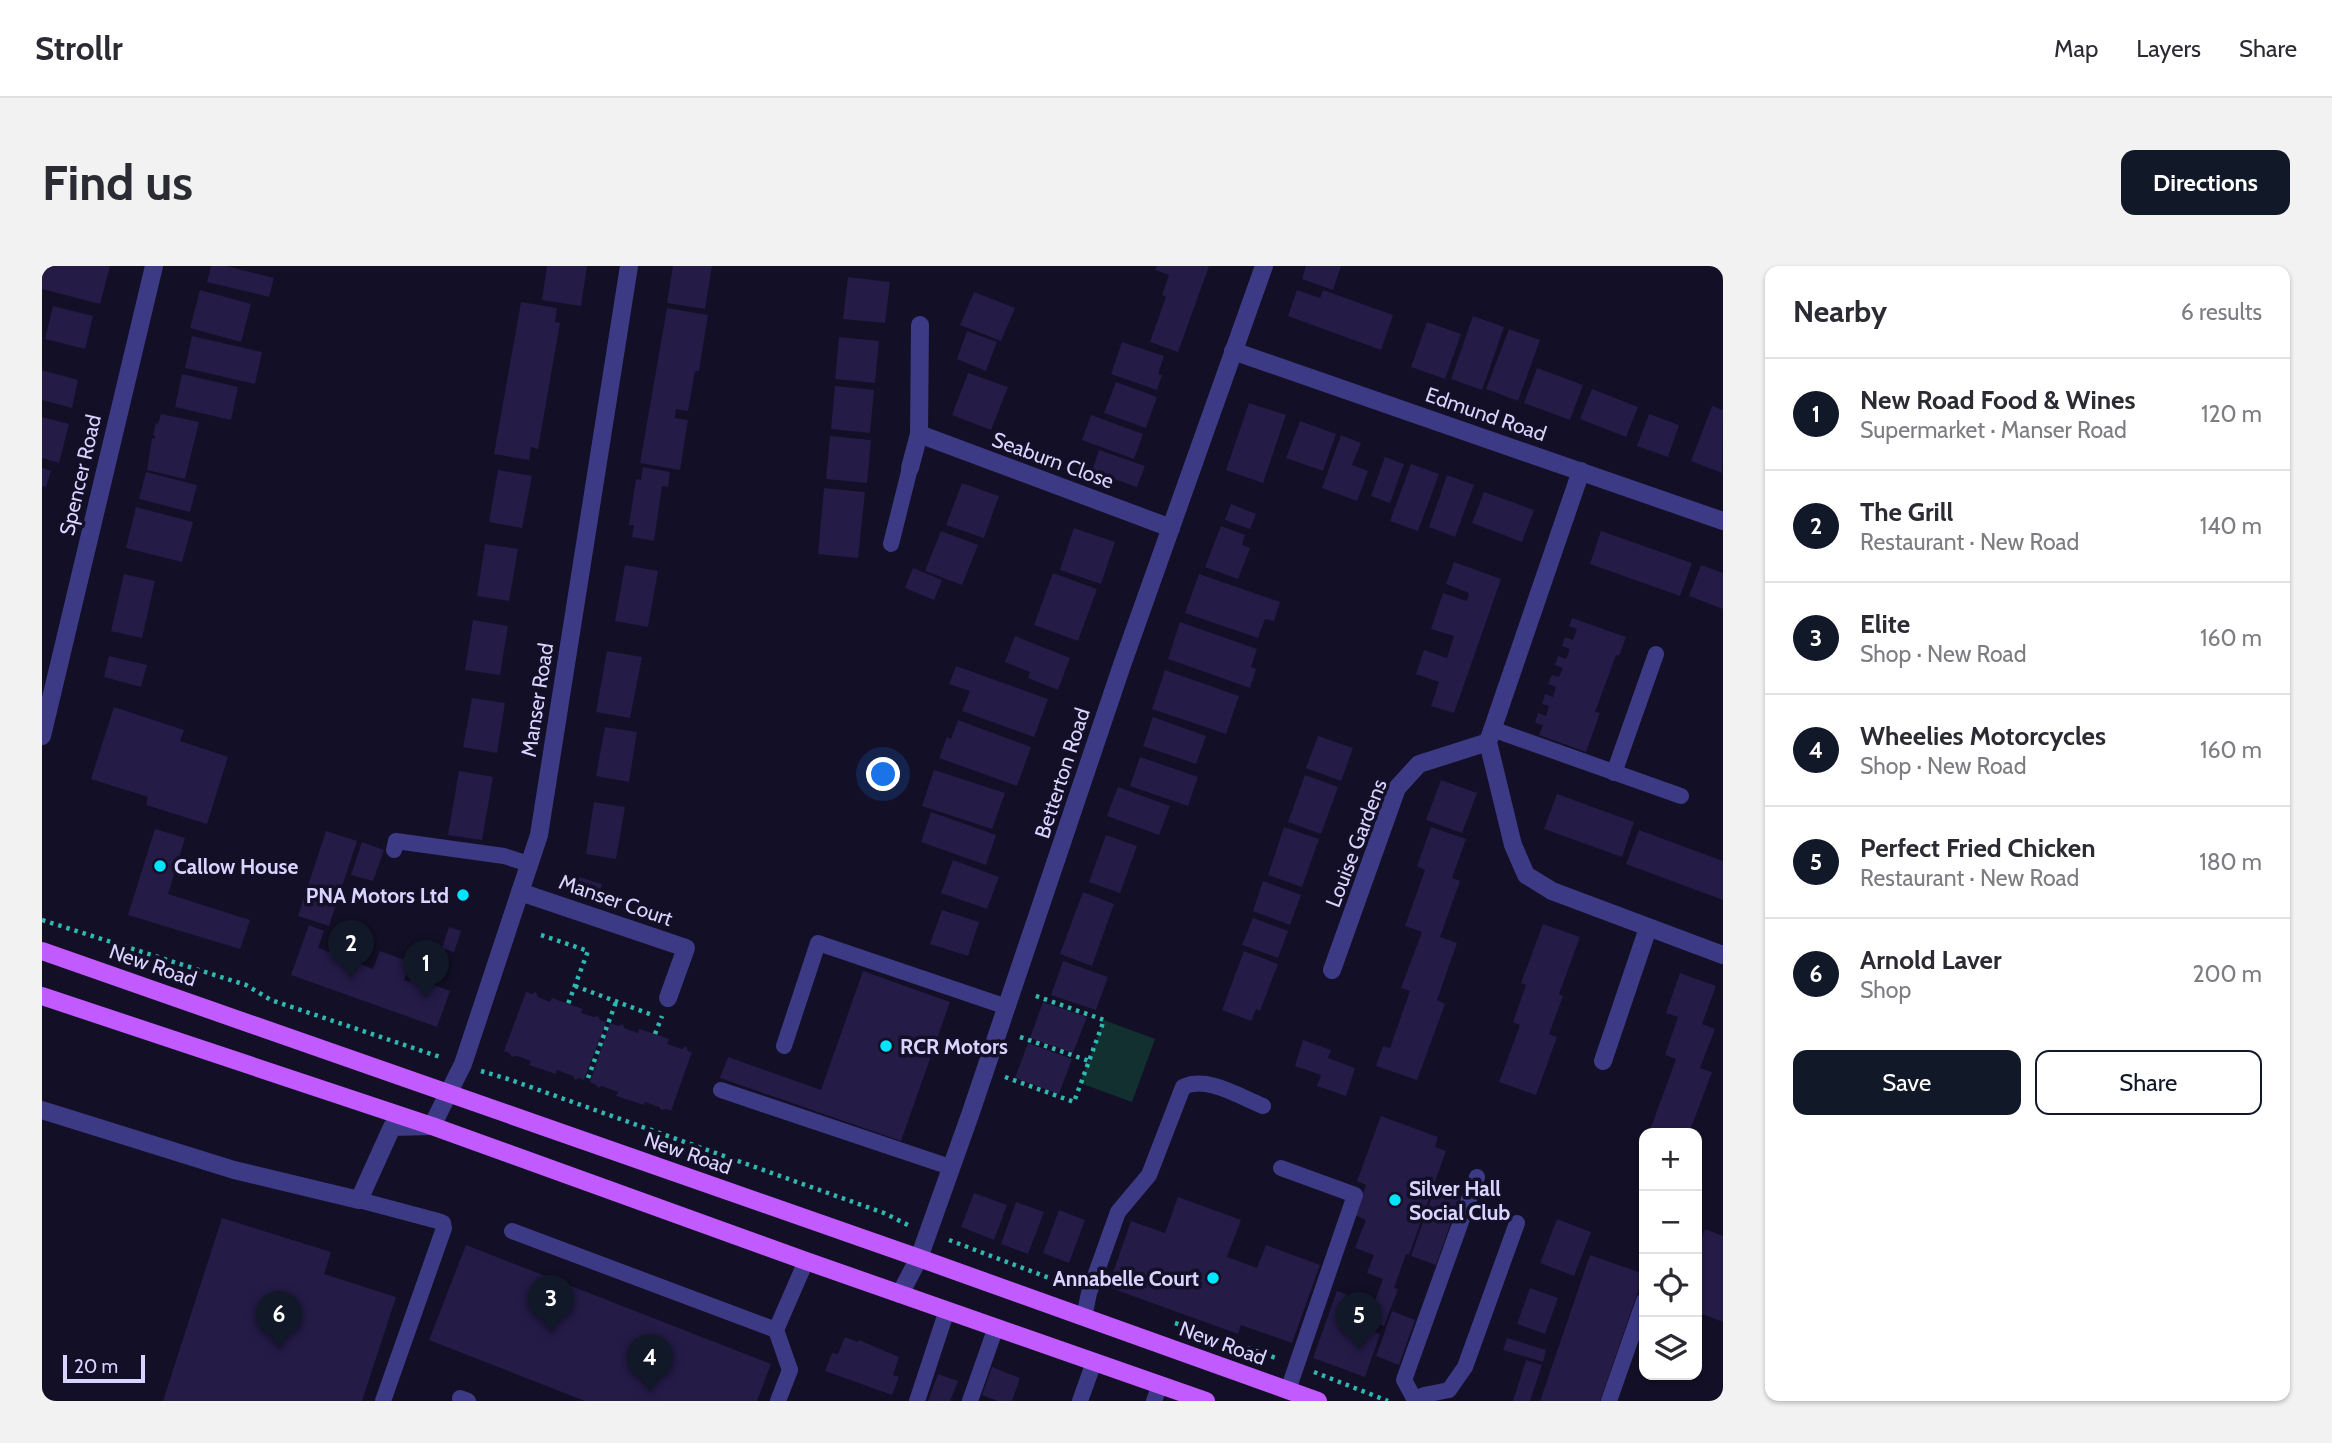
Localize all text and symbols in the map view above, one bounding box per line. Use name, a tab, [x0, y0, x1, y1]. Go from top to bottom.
text: Strollr	[35, 28, 123, 68]
text: Map	[2054, 34, 2098, 63]
text: Layers	[2136, 34, 2201, 63]
text: Share	[2239, 34, 2297, 63]
button: Directions	[2121, 150, 2290, 215]
text: Find us	[42, 153, 193, 212]
text: Nearby	[1793, 293, 1887, 330]
text: 6 results	[2181, 298, 2262, 326]
street label: Edmund Road	[1422, 382, 1550, 446]
text: New Road Food & Wines	[1860, 384, 2136, 416]
text: 1	[1812, 400, 1820, 428]
text: 120 m	[2201, 400, 2262, 428]
street label: Spencer Road	[54, 412, 106, 538]
text: Supermarket · Manser Road	[1860, 416, 2127, 444]
street label: Seaburn Close	[989, 426, 1117, 494]
text: The Grill	[1860, 496, 1953, 528]
text: 2	[1810, 512, 1822, 540]
text: 140 m	[2200, 512, 2262, 540]
text: Restaurant · New Road	[1860, 528, 2079, 556]
text: Elite	[1860, 608, 1910, 640]
text: 3	[1810, 624, 1822, 652]
text: 160 m	[2200, 624, 2262, 652]
text: Shop · New Road	[1860, 640, 2026, 668]
street label: Manser Road	[516, 641, 558, 759]
street label: Betterton Road	[1029, 705, 1095, 841]
text: Wheelies Motorcycles	[1860, 720, 2106, 752]
text: 4	[1809, 736, 1823, 764]
text: 160 m	[2200, 736, 2262, 764]
text: Shop · New Road	[1860, 752, 2026, 780]
your location	[866, 757, 900, 791]
street label: Louise Gardens	[1320, 775, 1392, 910]
text: Perfect Fried Chicken	[1860, 832, 2096, 864]
text: 5	[1810, 848, 1822, 876]
text: 180 m	[2199, 848, 2262, 876]
place label: Callow House	[174, 854, 298, 879]
marker: Callow House	[152, 858, 168, 874]
text: Restaurant · New Road	[1860, 864, 2079, 892]
street label: Manser Court	[556, 869, 676, 931]
place label: PNA Motors Ltd	[306, 883, 449, 908]
marker: PNA Motors Ltd	[455, 887, 471, 903]
pin: 2	[328, 920, 374, 978]
street label: New Road	[106, 938, 200, 992]
pin: 1	[403, 940, 449, 998]
text: Arnold Laver	[1860, 944, 2002, 976]
text: 6	[1810, 960, 1822, 988]
text: 200 m	[2192, 960, 2262, 988]
text: Shop	[1860, 976, 1911, 1004]
place label: RCR Motors	[900, 1034, 1008, 1059]
marker: RCR Motors	[878, 1038, 894, 1054]
button: Save	[1793, 1050, 2021, 1115]
button: Share	[2035, 1050, 2262, 1115]
street label: New Road	[641, 1126, 735, 1180]
map controls	[1639, 1128, 1702, 1380]
button: +	[1639, 1128, 1702, 1191]
place label: Silver Hall Social Club	[1409, 1176, 1510, 1225]
button: −	[1639, 1191, 1702, 1254]
marker: Silver Hall Social Club	[1387, 1192, 1403, 1208]
button: locate	[1639, 1254, 1702, 1317]
place label: Annabelle Court	[1053, 1266, 1199, 1291]
marker: Annabelle Court	[1205, 1270, 1221, 1286]
pin: 3	[528, 1275, 574, 1333]
pin: 6	[256, 1291, 302, 1349]
pin: 5	[1336, 1292, 1382, 1350]
street label: New Road	[1176, 1316, 1270, 1370]
button: layers	[1639, 1317, 1702, 1380]
pin: 4	[627, 1334, 673, 1392]
scale bar	[63, 1352, 145, 1384]
text: 20 m	[74, 1355, 118, 1378]

